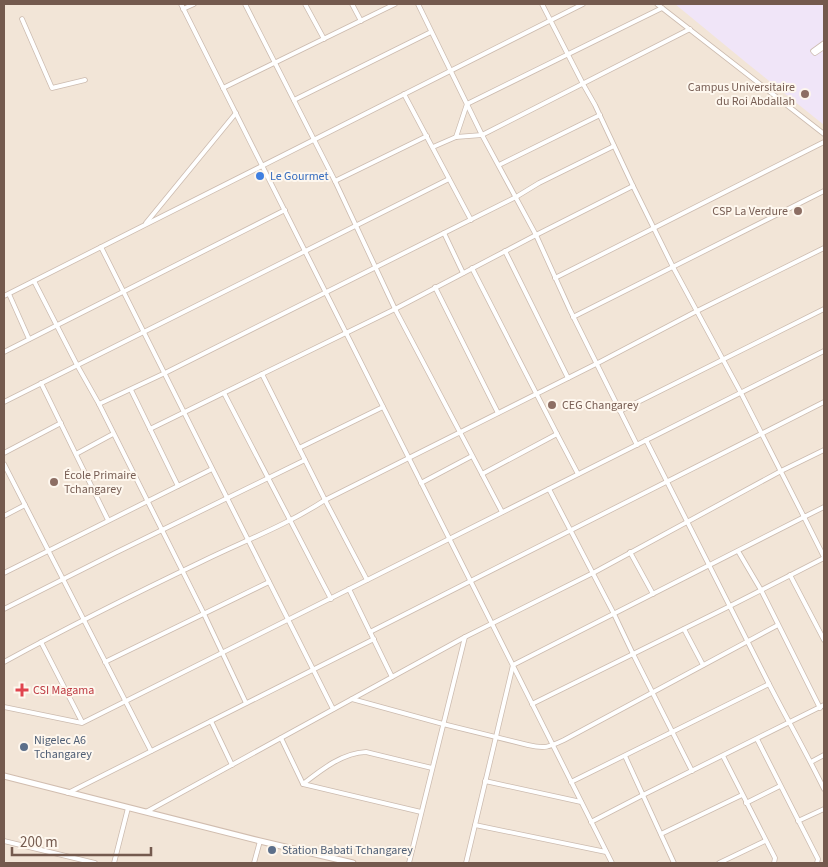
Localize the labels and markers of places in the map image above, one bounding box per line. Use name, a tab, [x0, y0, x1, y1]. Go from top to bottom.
place label: Campus Universitaire du Roi Abdallah	[688, 79, 795, 110]
marker: Campus Universitaire du Roi Abdallah	[799, 88, 811, 100]
place label: Le Gourmet	[270, 168, 328, 185]
marker: Le Gourmet	[254, 170, 266, 182]
place label: CSP La Verdure	[712, 203, 788, 220]
marker: CSP La Verdure	[792, 205, 804, 217]
place label: CEG Changarey	[562, 397, 639, 414]
marker: CEG Changarey	[546, 399, 558, 411]
place label: École Primaire Tchangarey	[64, 467, 136, 498]
marker: École Primaire Tchangarey	[48, 476, 60, 488]
place label: CSI Magama	[33, 682, 94, 699]
marker: CSI Magama	[15, 683, 29, 697]
place label: Nigelec A6 Tchangarey	[34, 732, 92, 763]
marker: Nigelec A6 Tchangarey	[18, 741, 30, 753]
place label: Station Babati Tchangarey	[282, 842, 413, 859]
marker: Station Babati Tchangarey	[266, 844, 278, 856]

